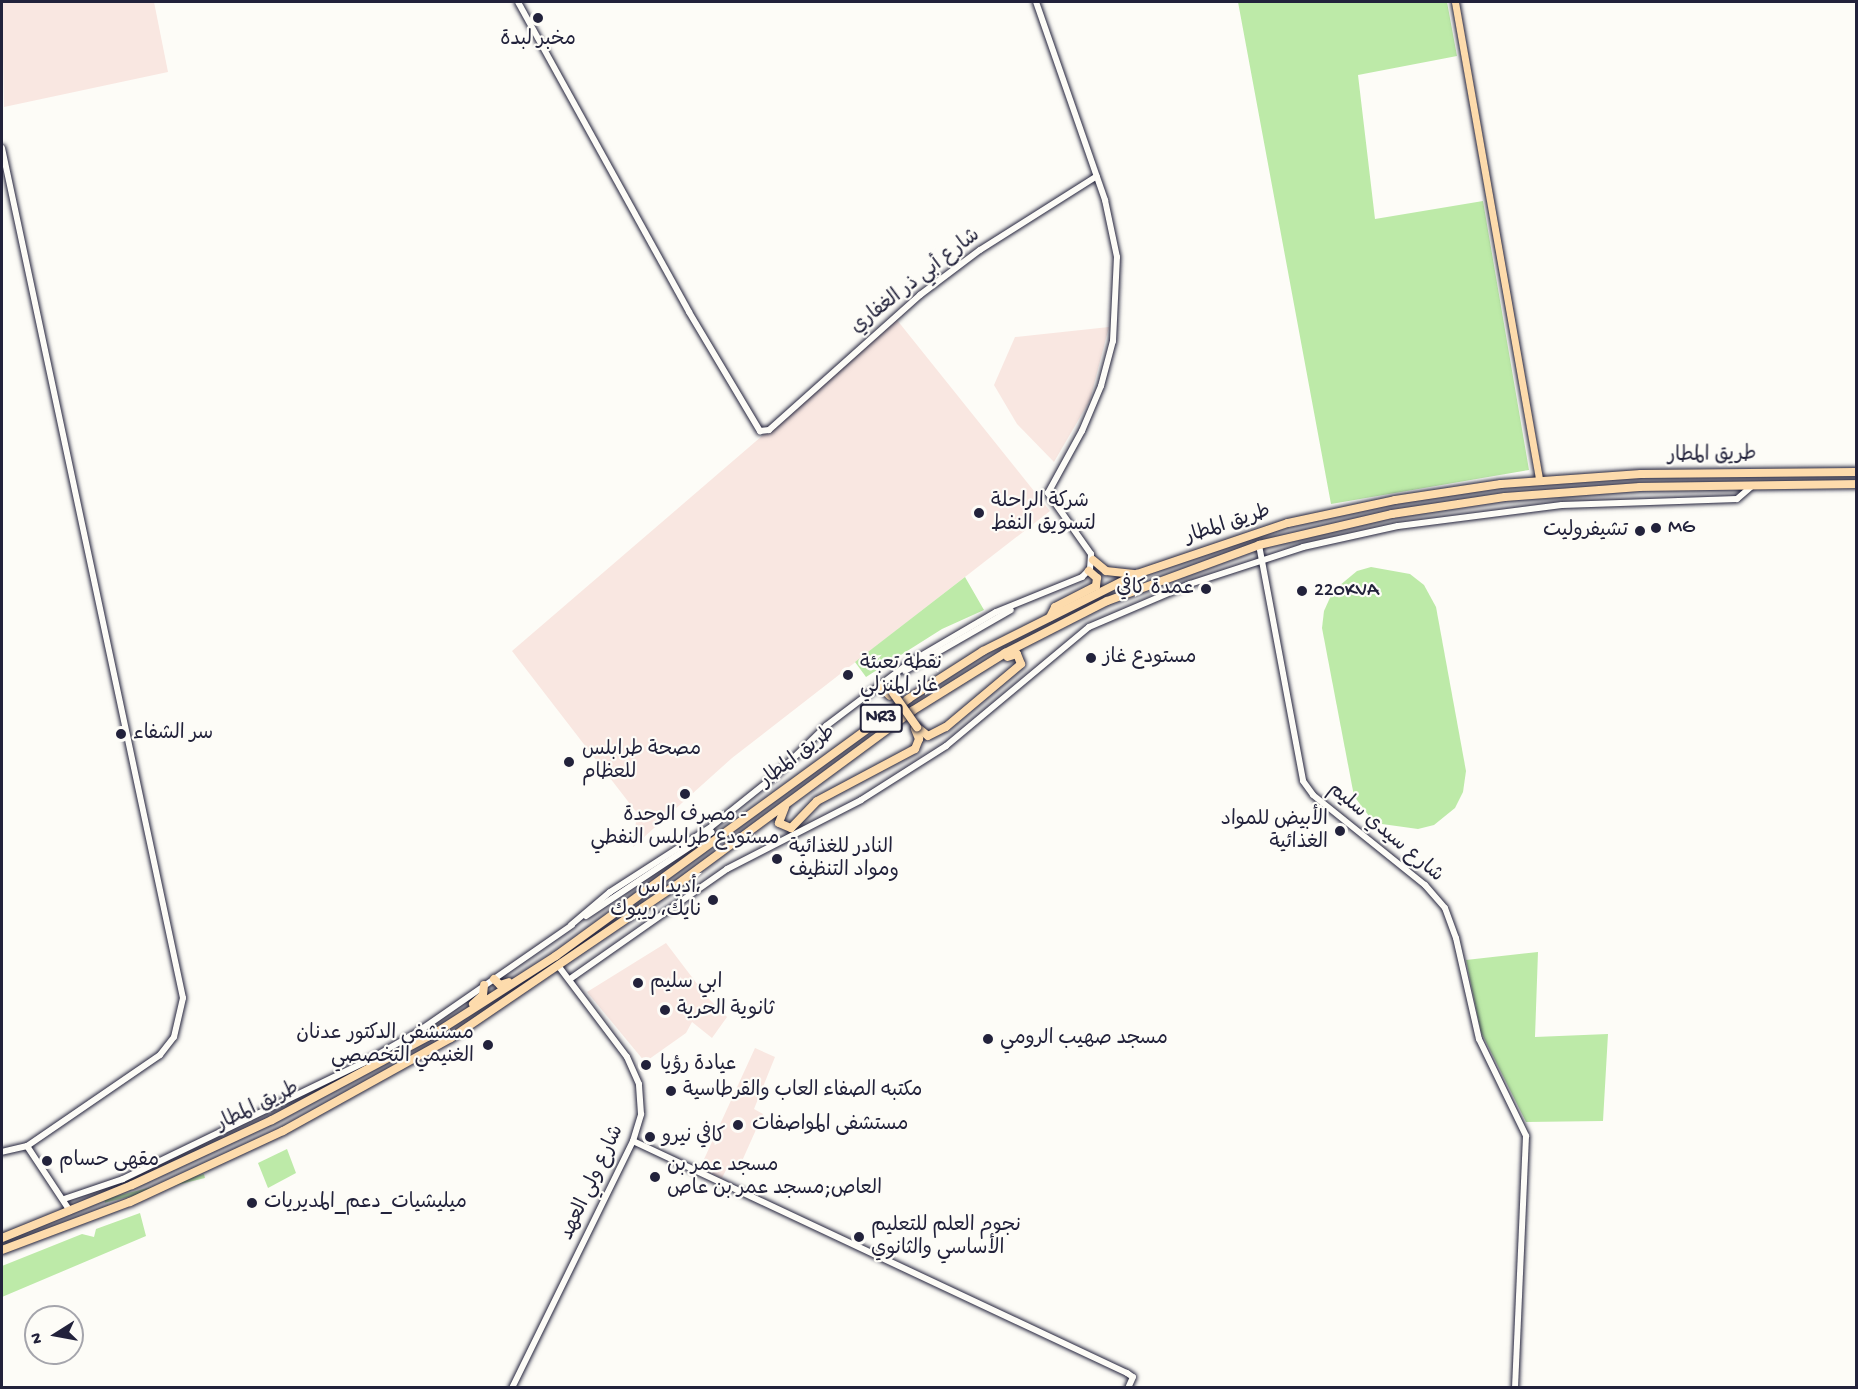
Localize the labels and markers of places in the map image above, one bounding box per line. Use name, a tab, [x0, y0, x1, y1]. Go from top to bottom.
marker: مخبر لبدة	[531, 11, 545, 25]
place label: مخبر لبدة	[500, 28, 576, 52]
place label: شركة الراحلة لتسويق النفط	[991, 490, 1096, 537]
marker: شركة الراحلة لتسويق النفط	[972, 506, 986, 520]
place label: MG	[1668, 516, 1694, 540]
place label: تشيفروليت	[1543, 519, 1628, 543]
marker: MG	[1649, 521, 1663, 535]
marker: تشيفروليت	[1633, 524, 1647, 538]
place label: عمدة كافي	[1116, 577, 1194, 601]
place label: 220KVA	[1314, 579, 1379, 603]
marker: عمدة كافي	[1199, 582, 1213, 596]
marker: 220KVA	[1295, 584, 1309, 598]
place label: مستودع غاز	[1103, 646, 1196, 670]
marker: مستودع غاز	[1084, 651, 1098, 665]
place label: نقطة تعبئة غاز المنزلي	[860, 652, 942, 699]
marker: نقطة تعبئة غاز المنزلي	[841, 668, 855, 682]
place label: سر الشفاء	[133, 722, 213, 746]
marker: سر الشفاء	[114, 727, 128, 741]
place label: مصحة طرابلس للعظام	[582, 738, 701, 785]
marker: مصحة طرابلس للعظام	[560, 753, 578, 771]
marker: مصرف الوحدة - مستودع طرابلس النفطي	[678, 787, 692, 801]
place label: مصرف الوحدة - مستودع طرابلس النفطي	[591, 804, 779, 851]
place label: الأبيض للمواد الغذائية	[1221, 808, 1328, 855]
marker: الأبيض للمواد الغذائية	[1333, 824, 1347, 838]
place label: النادر للغذائية ومواد التنظيف	[789, 836, 899, 883]
marker: النادر للغذائية ومواد التنظيف	[770, 852, 784, 866]
place label: أديداس، نايك، ريبوك	[610, 876, 701, 923]
marker: أديداس، نايك، ريبوك	[706, 893, 720, 907]
place label: ابي سليم	[650, 971, 722, 995]
marker: ابي سليم	[631, 976, 645, 990]
place label: ثانوية الحرية	[677, 998, 774, 1022]
marker: ثانوية الحرية	[658, 1003, 672, 1017]
place label: مستشفي الدكتور عدنان الغنيمي التخصصي	[296, 1022, 474, 1069]
place label: مسجد صهيب الرومي	[1000, 1027, 1168, 1051]
marker: مسجد صهيب الرومي	[981, 1032, 995, 1046]
marker: مستشفي الدكتور عدنان الغنيمي التخصصي	[479, 1036, 497, 1054]
place label: عيادة رؤيا	[660, 1053, 736, 1077]
marker: عيادة رؤيا	[637, 1056, 655, 1074]
place label: مكتبه الصفاء العاب والقرطاسية	[683, 1079, 922, 1103]
marker: مكتبه الصفاء العاب والقرطاسية	[664, 1084, 678, 1098]
place label: مستشفى المواصفات	[752, 1113, 908, 1137]
marker: مستشفى المواصفات	[729, 1116, 747, 1134]
place label: كافي نيرو	[662, 1125, 726, 1149]
marker: كافي نيرو	[643, 1130, 657, 1144]
place label: مقهى حسام	[59, 1149, 159, 1173]
marker: مقهى حسام	[40, 1154, 54, 1168]
place label: مسجد عمر بن العاص;مسجد عمر بن عاص	[667, 1154, 882, 1201]
marker: مسجد عمر بن العاص;مسجد عمر بن عاص	[648, 1170, 662, 1184]
place label: ميليشيات_دعم_المديريات	[264, 1191, 467, 1215]
marker: ميليشيات_دعم_المديريات	[245, 1196, 259, 1210]
place label: نجوم العلم للتعليم الأساسي والثانوي	[871, 1214, 1021, 1261]
marker: نجوم العلم للتعليم الأساسي والثانوي	[852, 1230, 866, 1244]

